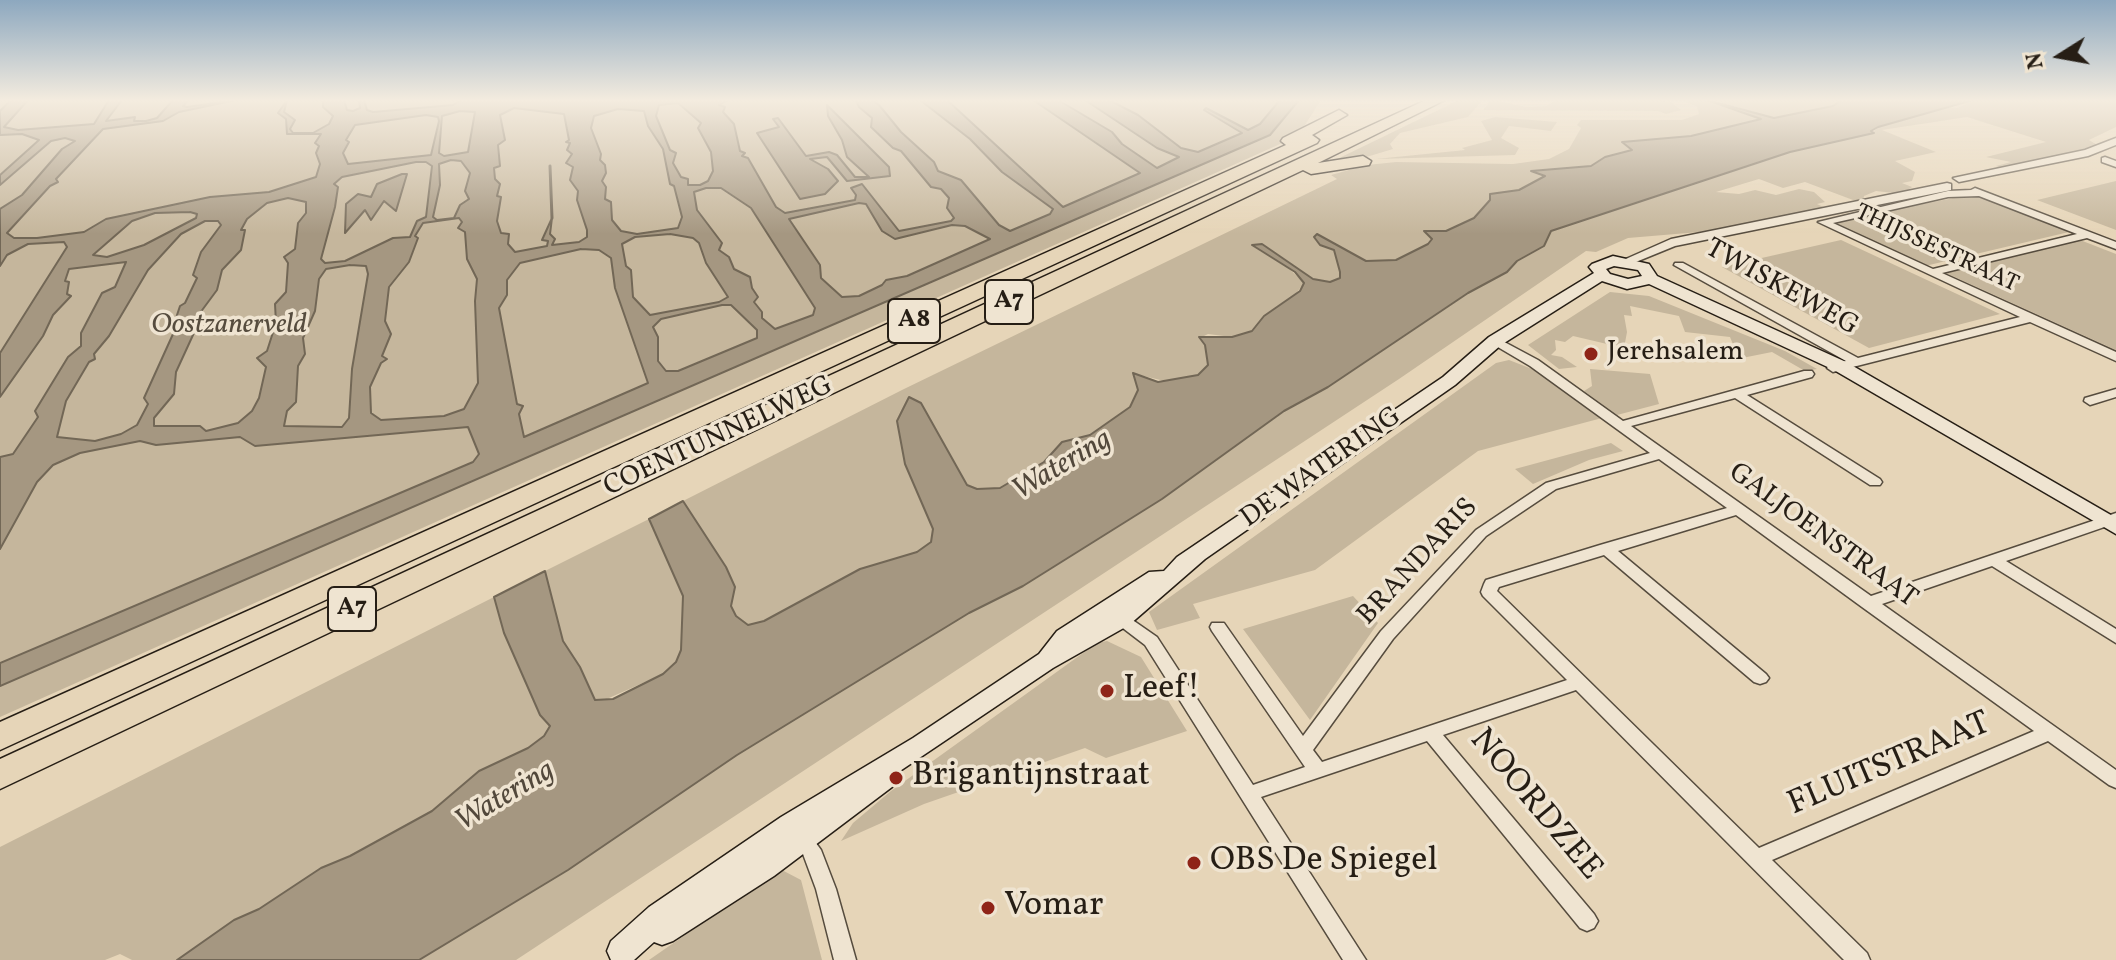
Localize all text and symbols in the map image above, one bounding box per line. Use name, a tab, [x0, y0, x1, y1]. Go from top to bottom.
north arrow	[2020, 16, 2100, 96]
text: N	[2019, 50, 2053, 71]
street label: THIJSSESTRAAT	[1850, 200, 2022, 300]
street label: TWISKEWEG	[1698, 233, 1864, 345]
road number: A7	[985, 280, 1033, 324]
road number: A8	[888, 299, 940, 343]
park label: Oostzanerveld	[151, 310, 307, 344]
place label: Jerehsalem	[1607, 337, 1744, 371]
marker: Jerehsalem	[1582, 345, 1600, 363]
street label: COENTUNNELWEG	[599, 370, 839, 506]
street label: DE WATERING	[1235, 401, 1409, 537]
water label: Watering	[1007, 423, 1119, 511]
street label: GALJOENSTRAAT	[1721, 457, 1923, 617]
street label: BRANDARIS	[1352, 493, 1486, 633]
road number: A7	[328, 587, 376, 631]
place label: Leef!	[1123, 671, 1200, 711]
marker: Leef!	[1098, 682, 1116, 700]
street label: FLUITSTRAAT	[1783, 705, 1997, 827]
street label: NOORDZEE	[1459, 722, 1609, 890]
water label: Watering	[450, 754, 562, 842]
place label: Brigantijnstraat	[912, 758, 1150, 798]
marker: Brigantijnstraat	[887, 769, 905, 787]
place label: OBS De Spiegel	[1210, 843, 1438, 883]
marker: OBS De Spiegel	[1185, 854, 1203, 872]
place label: Vomar	[1004, 888, 1103, 928]
marker: Vomar	[979, 899, 997, 917]

